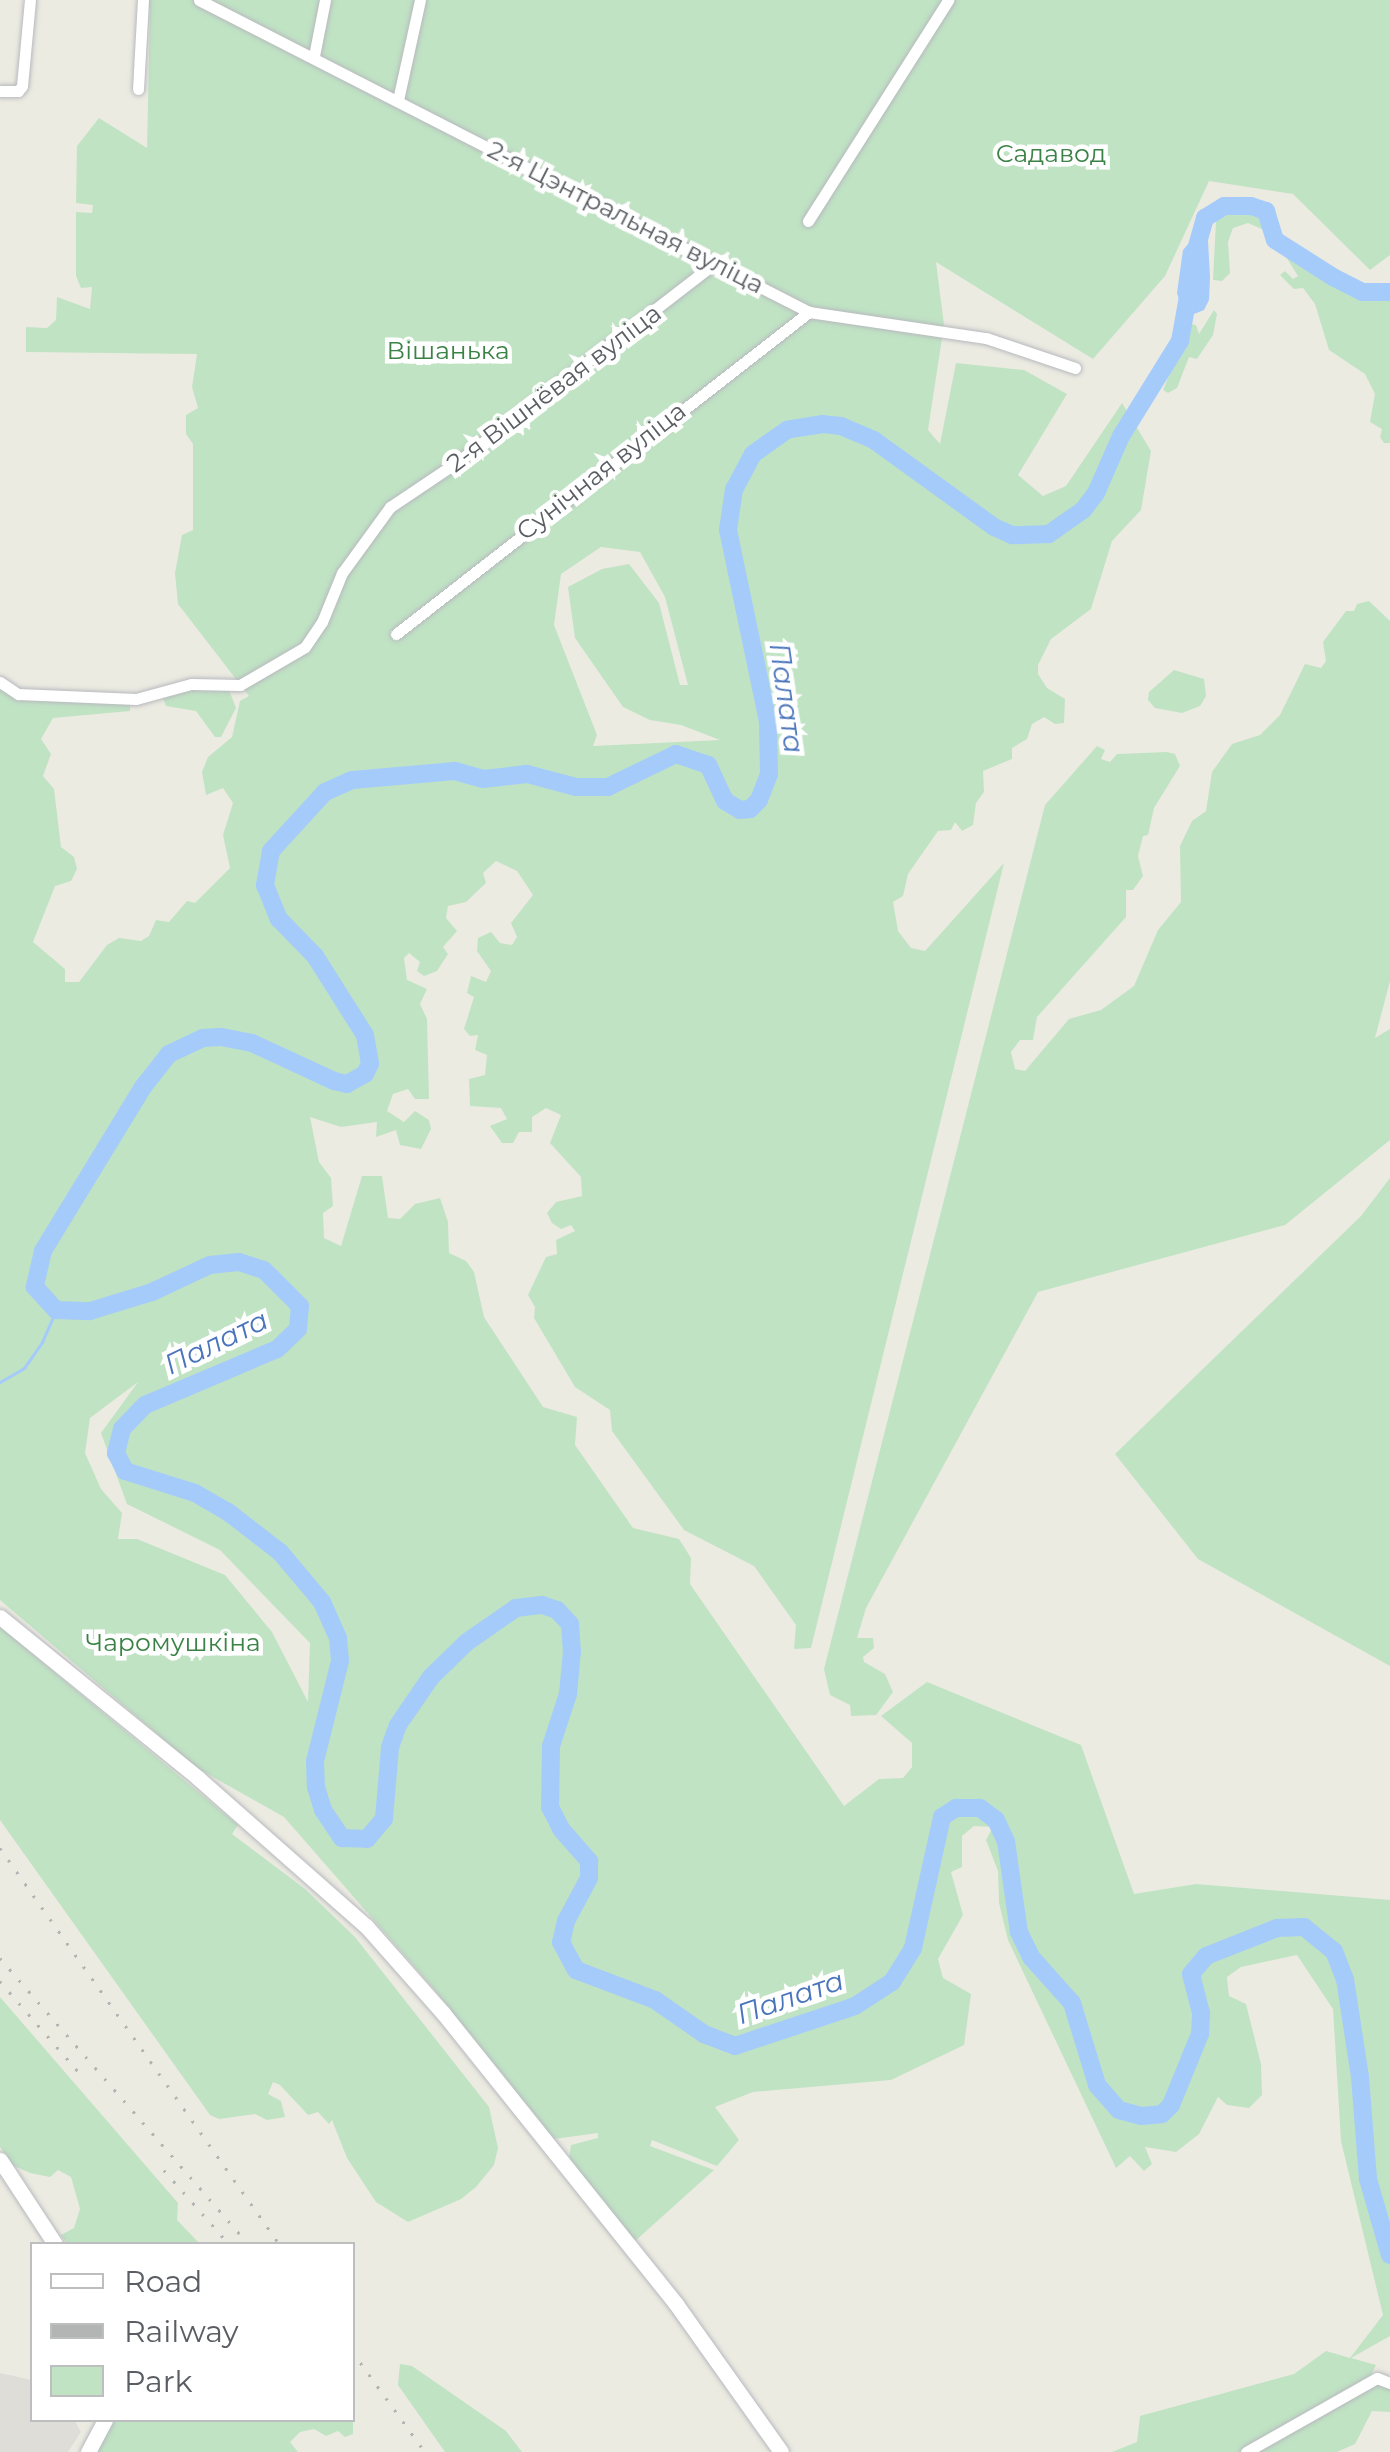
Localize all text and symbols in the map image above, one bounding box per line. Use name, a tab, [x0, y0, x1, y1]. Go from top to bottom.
street label: 2-я Цэнтральная вуліца	[483, 134, 769, 300]
park label: Садавод	[996, 138, 1106, 168]
street label: 2-я Вішнёвая вуліца	[441, 298, 667, 478]
park label: Вішанька	[386, 335, 510, 365]
street label: Сунічная вуліца	[510, 396, 692, 546]
water label: Палата	[763, 641, 811, 755]
water label: Палата	[159, 1303, 273, 1381]
park label: Чаромушкіна	[85, 1627, 261, 1657]
water label: Палата	[732, 1963, 848, 2031]
legend	[30, 2242, 355, 2422]
text: Road	[124, 2263, 202, 2300]
text: Railway	[124, 2313, 239, 2350]
text: Park	[124, 2363, 193, 2400]

